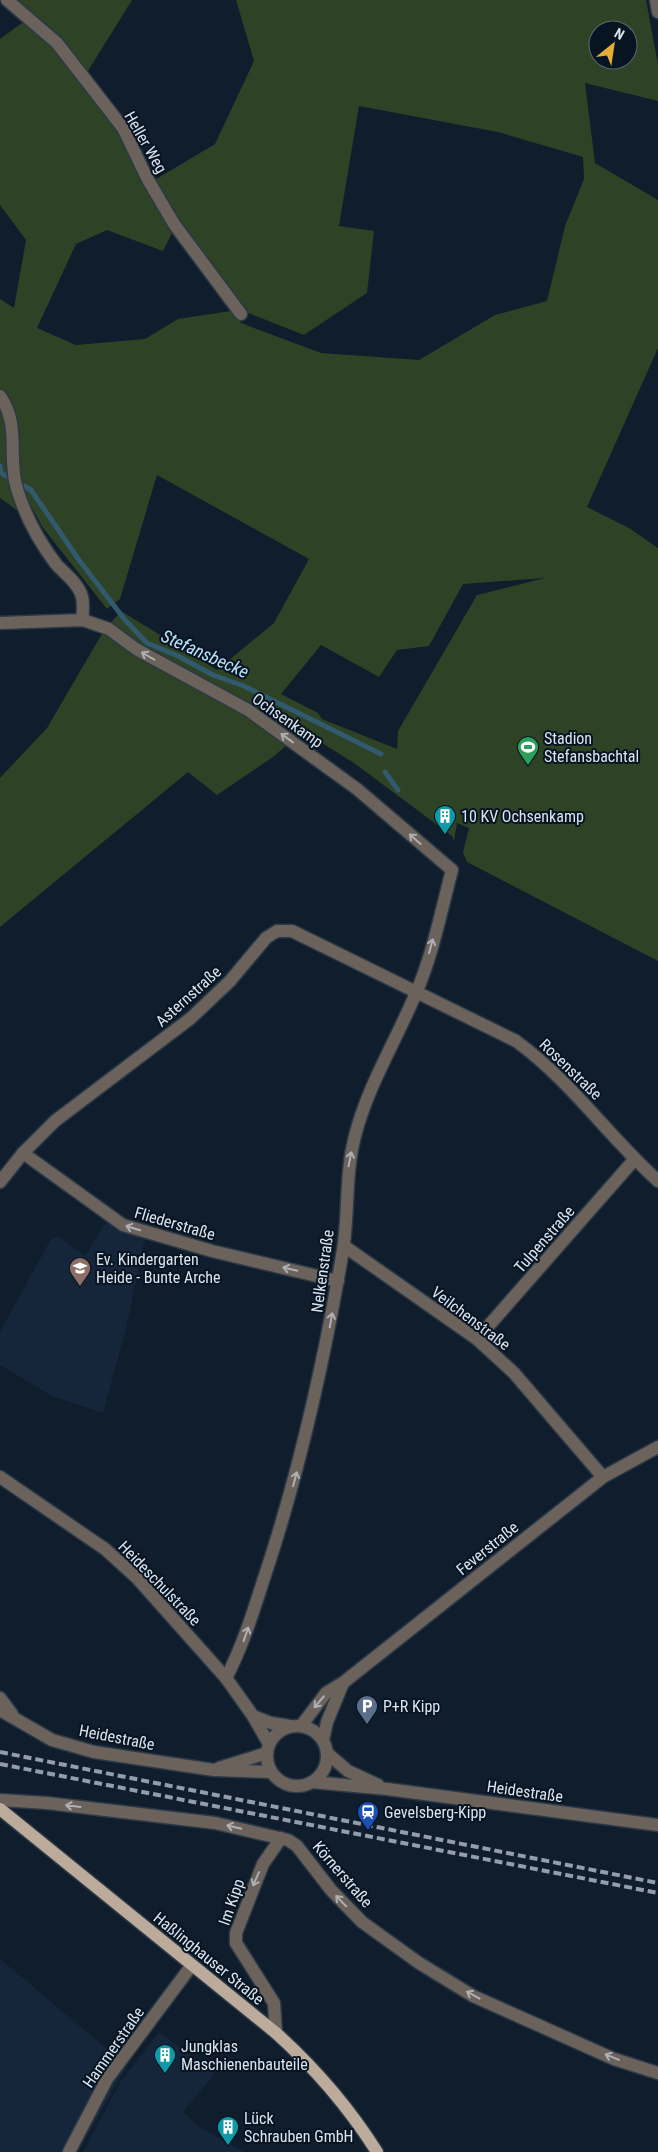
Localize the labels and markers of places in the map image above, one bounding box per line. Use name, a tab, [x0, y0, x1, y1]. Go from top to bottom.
place label: Stadion Stefansbachtal	[544, 729, 639, 766]
sports icon: Stadion Stefansbachtal	[516, 735, 540, 766]
building icon: 10 KV Ochsenkamp	[433, 804, 457, 835]
place label: 10 KV Ochsenkamp	[461, 807, 584, 826]
place label: Ev. Kindergarten Heide - Bunte Arche	[96, 1250, 221, 1287]
school or university icon: Ev. Kindergarten Heide - Bunte Arche	[68, 1256, 92, 1287]
parking icon: P+R Kipp	[355, 1694, 379, 1725]
place label: P+R Kipp	[383, 1697, 440, 1716]
station icon: Gevelsberg-Kipp	[356, 1800, 380, 1831]
place label: Gevelsberg-Kipp	[384, 1803, 486, 1822]
place label: Jungklas Maschienenbauteile	[181, 2037, 308, 2074]
building icon: Jungklas Maschienenbauteile	[153, 2043, 177, 2074]
place label: Lück Schrauben GmbH	[244, 2109, 354, 2146]
building icon: Lück Schrauben GmbH	[216, 2115, 240, 2146]

